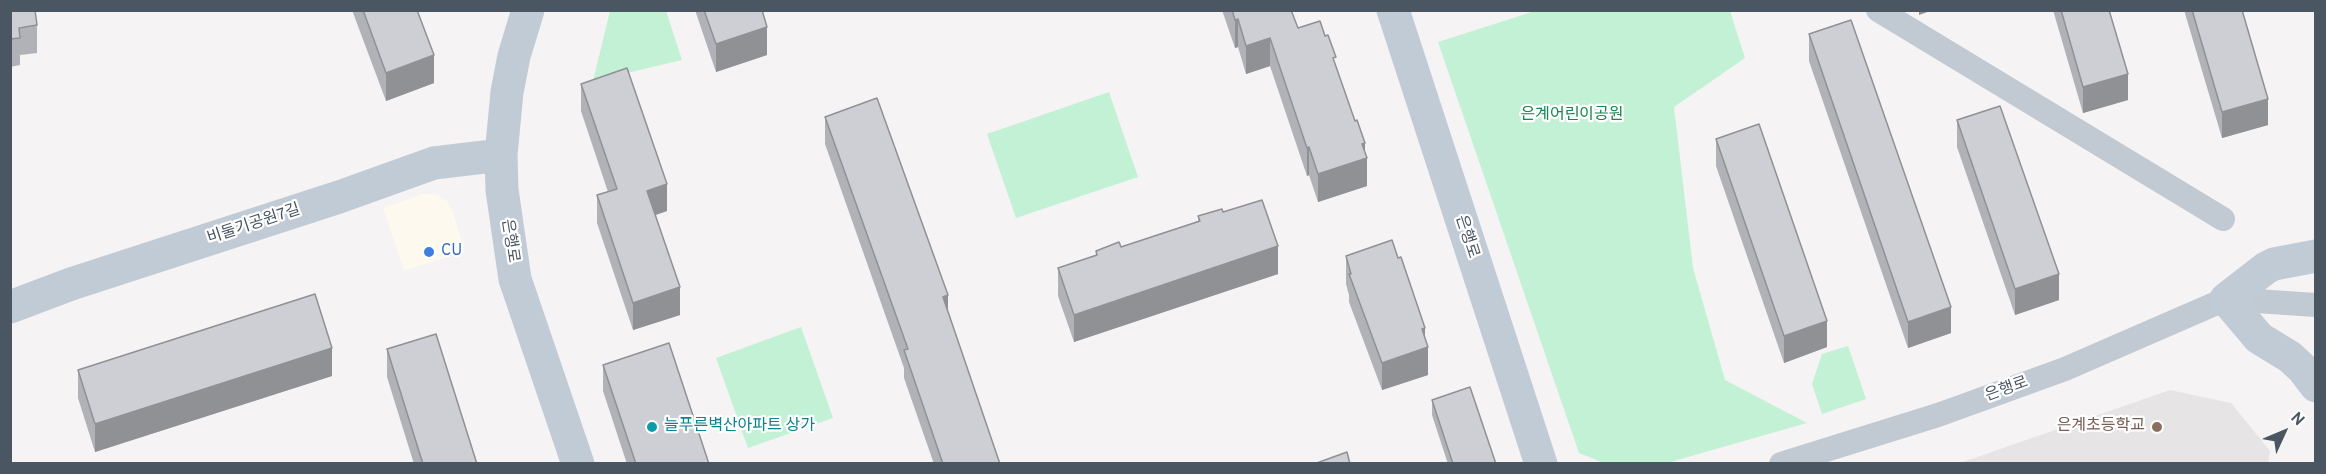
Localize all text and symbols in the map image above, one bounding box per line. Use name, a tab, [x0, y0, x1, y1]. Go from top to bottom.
park label: 은계어린이공원	[1520, 106, 1624, 126]
street label: 비둘기공원7길	[205, 201, 303, 249]
street label: 은행로	[1450, 213, 1482, 261]
street label: 은행로	[496, 218, 522, 264]
place label: CU	[441, 242, 462, 262]
marker: CU	[422, 245, 436, 259]
street label: 은행로	[1983, 373, 2031, 407]
north arrow	[2254, 402, 2314, 462]
text: N	[2286, 408, 2308, 431]
place label: 늘푸른벽산아파트 상가	[664, 417, 815, 437]
place label: 은계초등학교	[2057, 417, 2145, 437]
marker: 늘푸른벽산아파트 상가	[645, 420, 659, 434]
marker: 은계초등학교	[2150, 420, 2164, 434]

